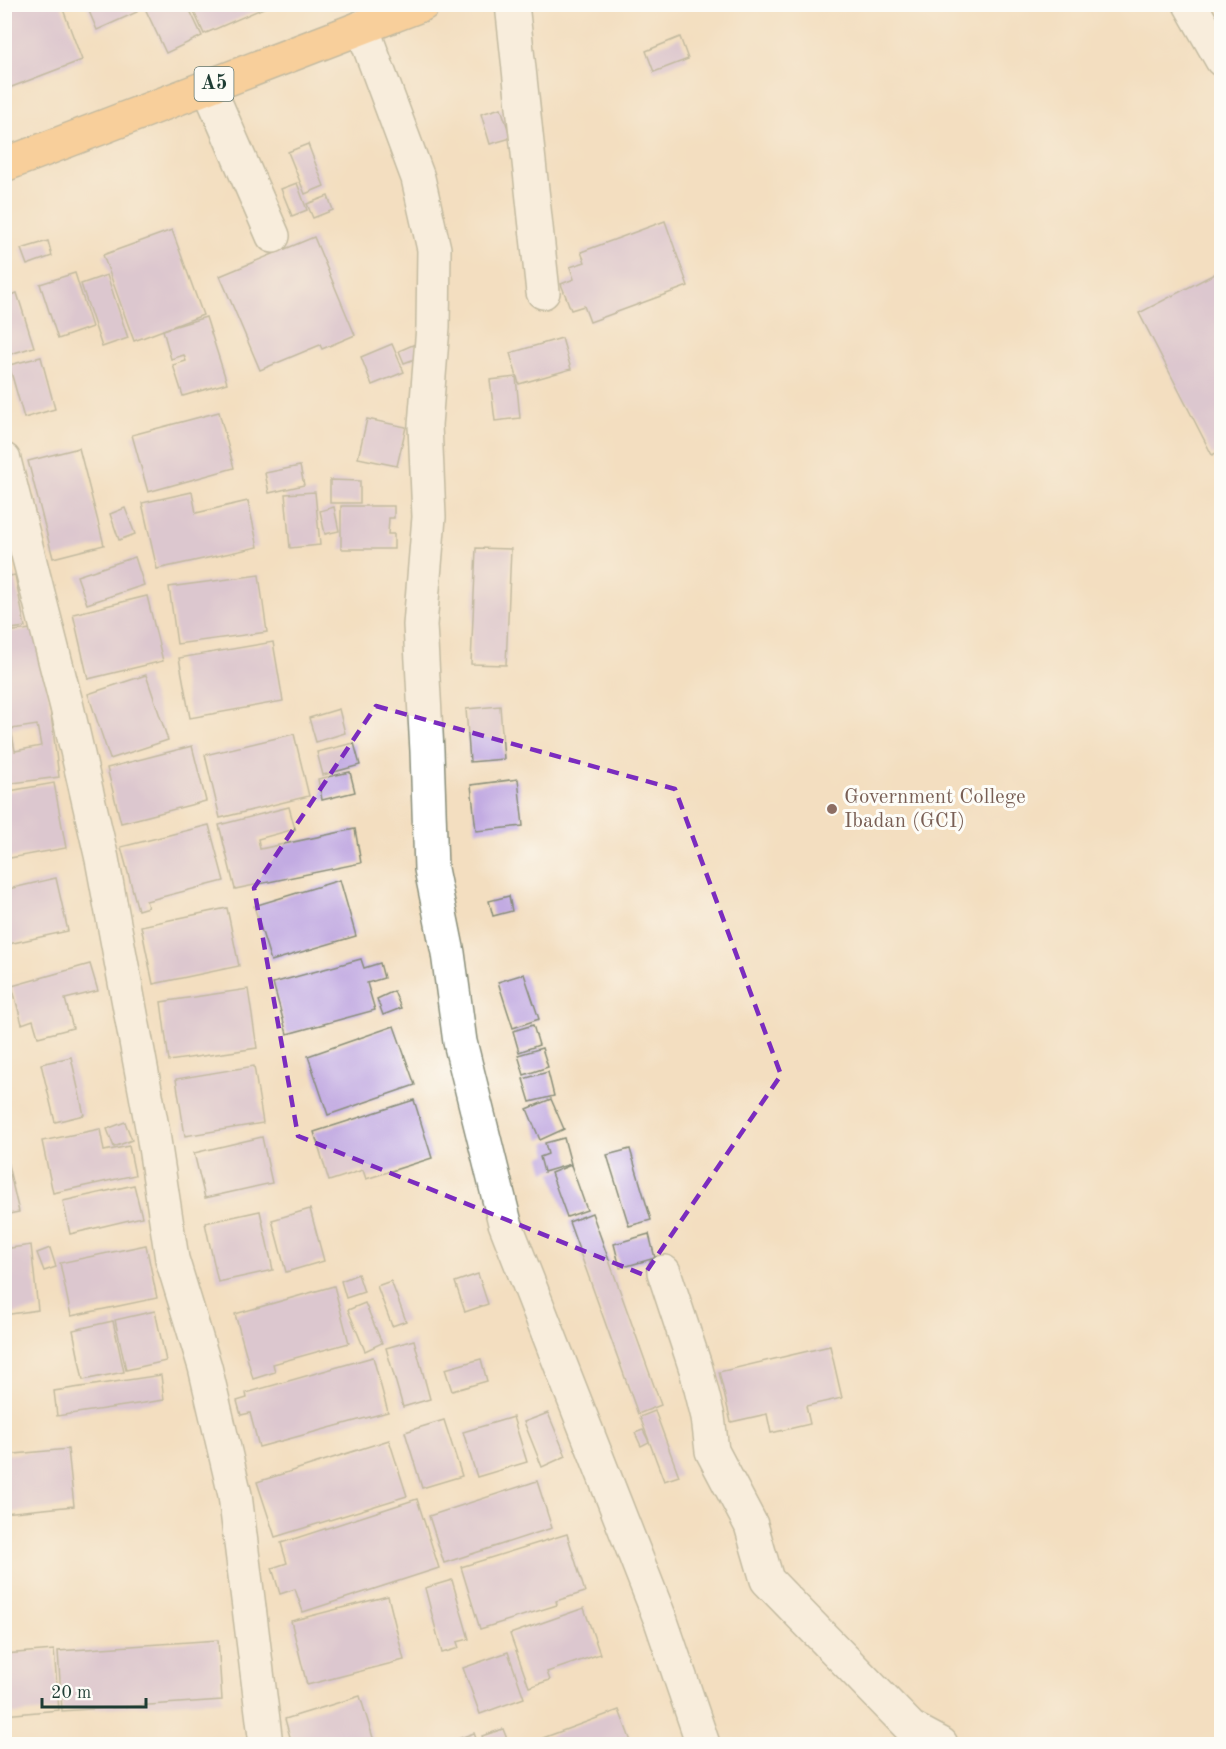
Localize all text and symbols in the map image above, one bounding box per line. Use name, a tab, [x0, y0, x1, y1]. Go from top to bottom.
road number: A5	[194, 67, 234, 101]
place label: Government College Ibadan (GCI)	[844, 787, 1026, 832]
marker: Government College Ibadan (GCI)	[825, 802, 839, 816]
scale bar	[42, 1671, 146, 1709]
text: 20 m	[51, 1684, 91, 1702]

